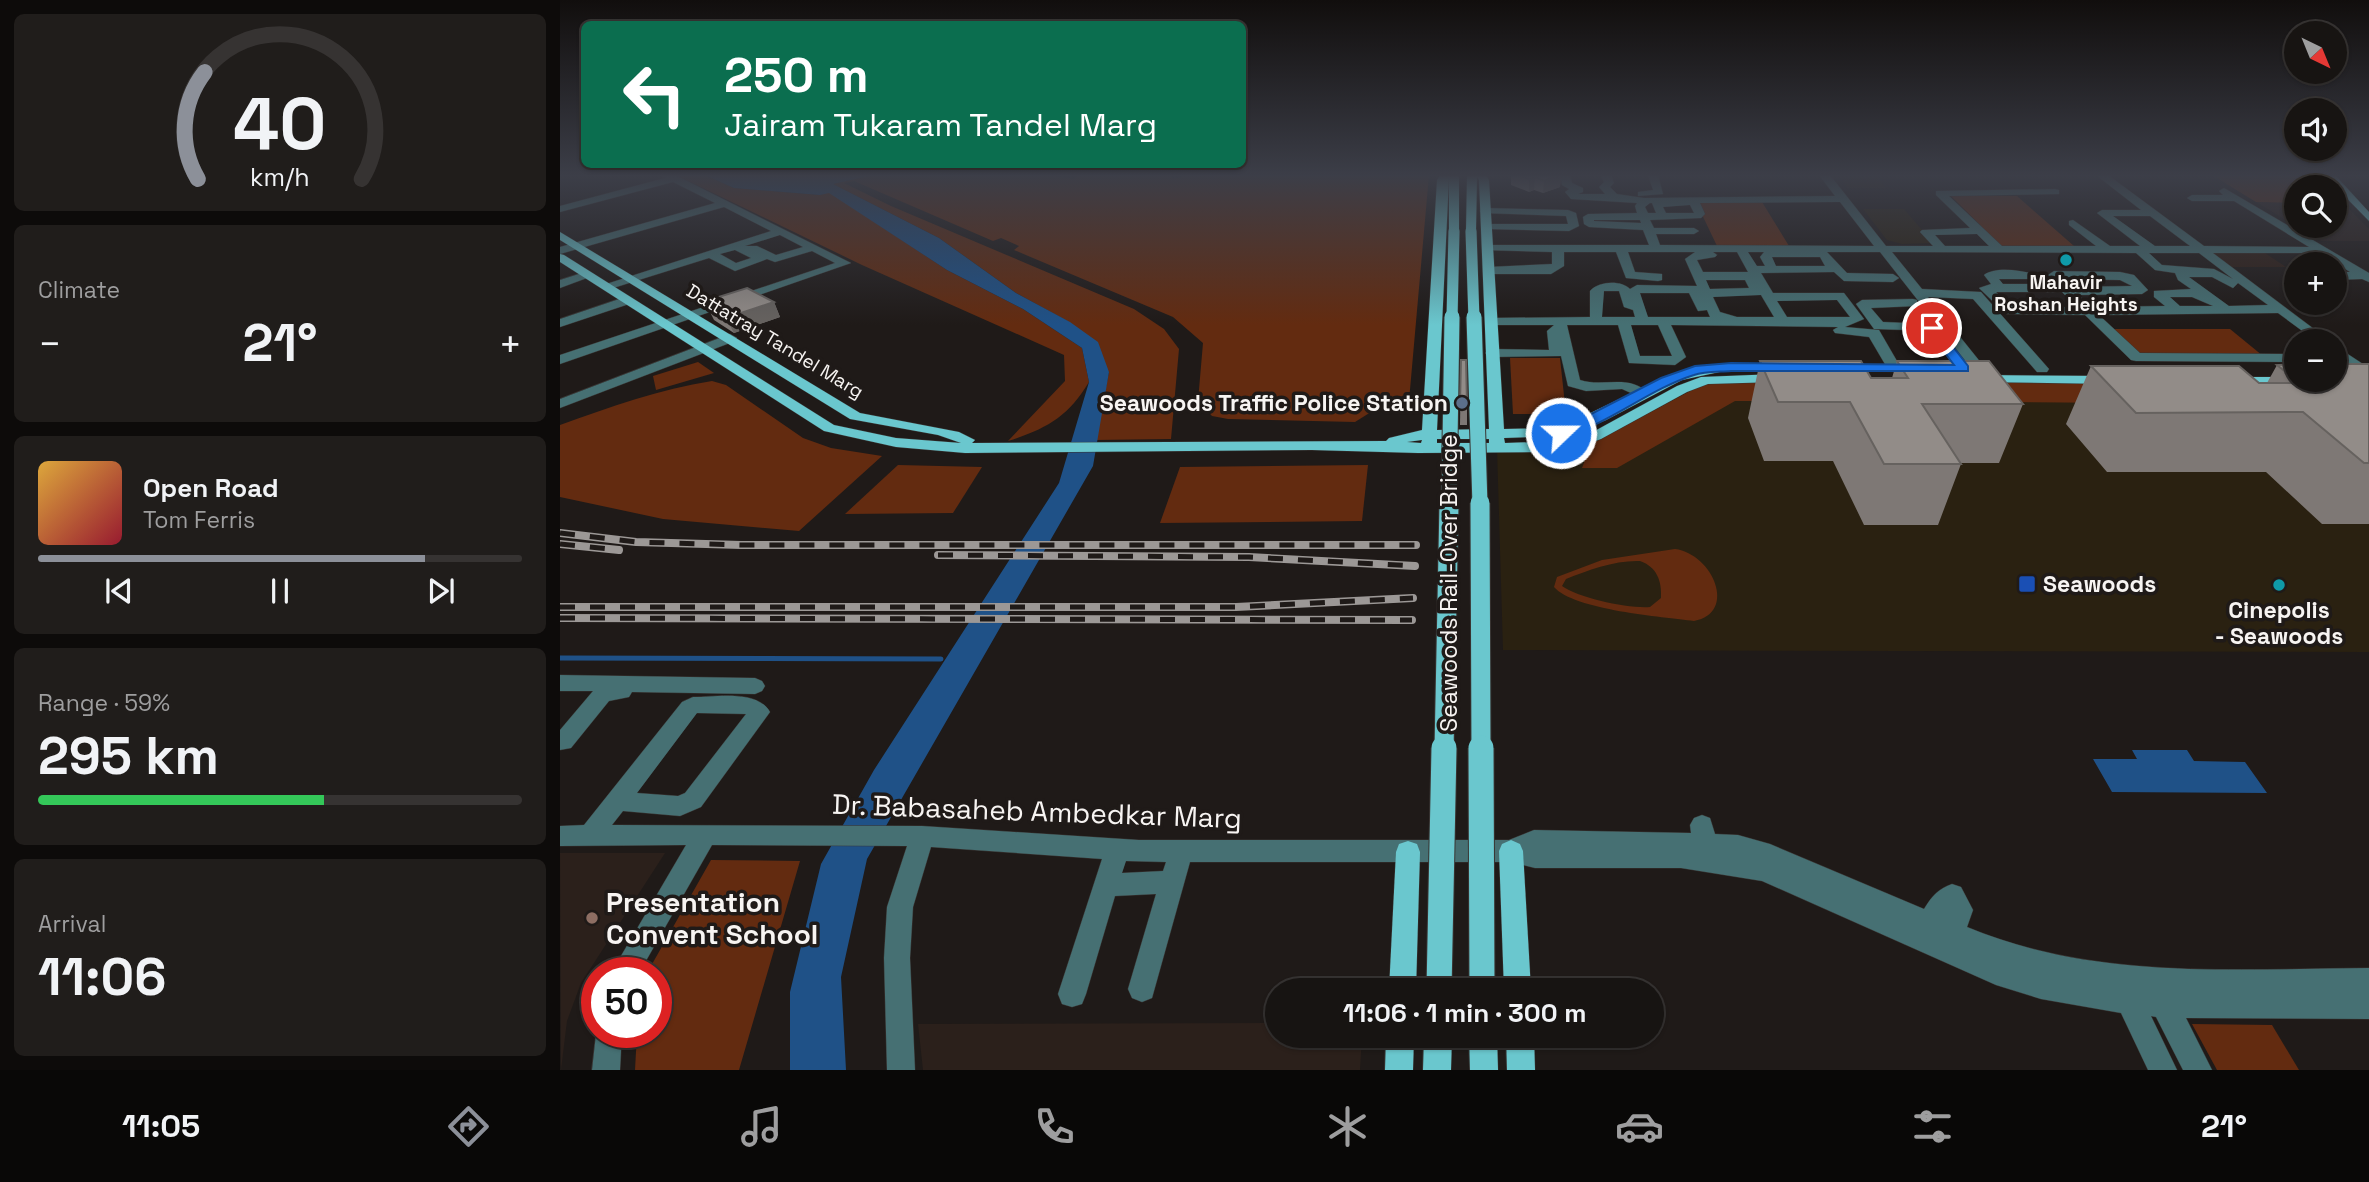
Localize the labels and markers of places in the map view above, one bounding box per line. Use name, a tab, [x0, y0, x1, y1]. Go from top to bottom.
marker: Mahavir Roshan Heights	[2058, 252, 2074, 268]
place label: Mahavir Roshan Heights	[1994, 270, 2138, 317]
pin	[1902, 298, 1962, 358]
place label: Seawoods Traffic Police Station	[1100, 388, 1448, 418]
marker: Seawoods Traffic Police Station	[1454, 395, 1470, 411]
place label: Seawoods	[2043, 569, 2156, 599]
marker: Seawoods	[2017, 574, 2037, 594]
marker: Cinepolis - Seawoods	[2271, 577, 2287, 593]
place label: Cinepolis - Seawoods	[2215, 595, 2343, 651]
place label: Presentation Convent School	[606, 884, 818, 952]
marker: Presentation Convent School	[584, 910, 600, 926]

